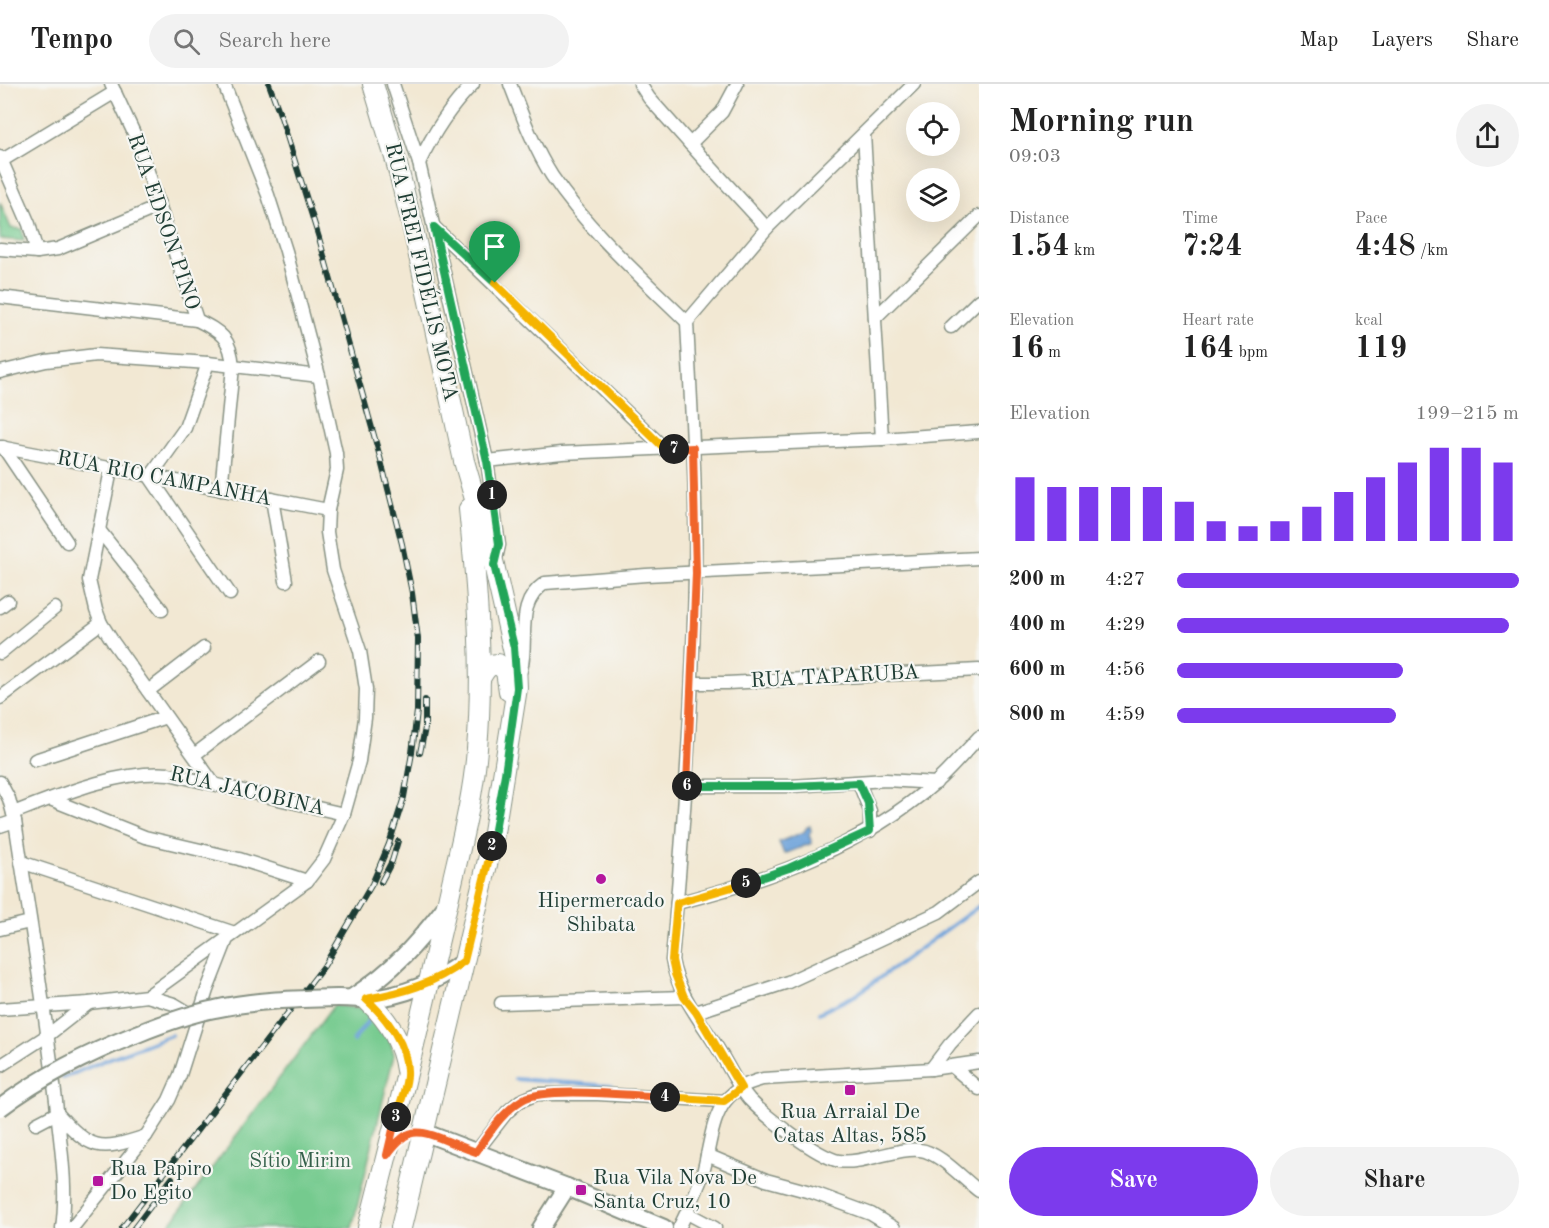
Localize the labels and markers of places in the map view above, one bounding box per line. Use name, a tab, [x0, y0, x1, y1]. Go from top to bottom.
pin	[469, 221, 520, 283]
pin: 7	[659, 434, 689, 464]
pin: 1	[477, 480, 507, 510]
pin: 6	[672, 771, 702, 801]
pin: 2	[477, 831, 507, 861]
pin: 5	[731, 868, 761, 898]
marker: Hipermercado Shibata	[594, 872, 608, 886]
place label: Hipermercado Shibata	[537, 891, 665, 936]
pin: 4	[650, 1082, 680, 1112]
marker: Rua Arraial De Catas Altas, 585	[843, 1083, 857, 1097]
pin: 3	[381, 1102, 411, 1132]
place label: Rua Arraial De Catas Altas, 585	[773, 1102, 927, 1147]
place label: Rua Papiro Do Egito	[110, 1159, 212, 1204]
place label: Rua Vila Nova De Santa Cruz, 10	[593, 1168, 757, 1213]
marker: Rua Papiro Do Egito	[91, 1174, 105, 1188]
marker: Rua Vila Nova De Santa Cruz, 10	[574, 1183, 588, 1197]

